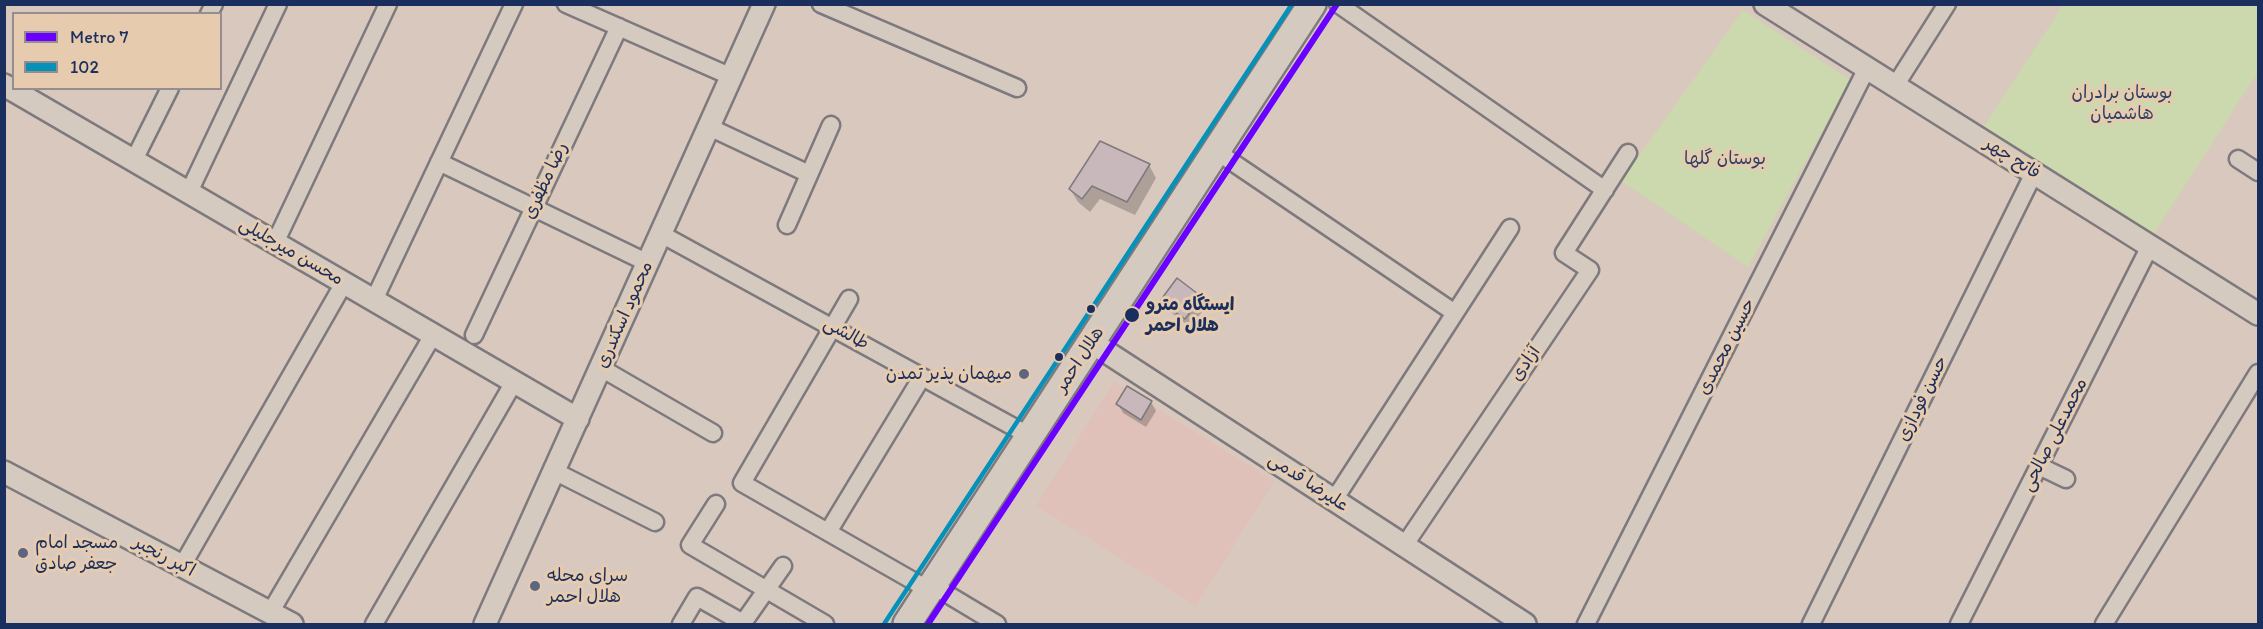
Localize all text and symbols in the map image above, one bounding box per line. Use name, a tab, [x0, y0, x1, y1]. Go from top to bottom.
legend	[12, 12, 222, 90]
text: Metro 7	[70, 26, 128, 48]
text: 102	[70, 56, 99, 78]
park label: بوستان برادران هاشمیان	[2071, 82, 2173, 124]
street label: فاتح چهر	[1980, 133, 2044, 185]
street label: رضا مظفری	[519, 139, 573, 223]
park label: بوستان گلها	[1684, 148, 1766, 170]
street label: محسن میرجلیلی	[235, 213, 347, 291]
street label: محمود اسکندری	[592, 258, 658, 372]
place label: ایستگاه مترو هلال احمر	[1146, 294, 1234, 336]
street label: حسین محمدی	[1693, 295, 1761, 399]
unlabelled marker	[1085, 303, 1097, 315]
marker: ایستگاه مترو هلال احمر	[1123, 306, 1141, 324]
street label: طالشی	[819, 313, 873, 355]
street label: هلال احمر	[1051, 323, 1109, 397]
street label: آزادی	[1506, 342, 1546, 386]
unlabelled marker	[1053, 351, 1065, 363]
street label: حسن فودازی	[1893, 353, 1953, 445]
place label: میهمان پذیر تمدن	[886, 363, 1012, 385]
marker: میهمان پذیر تمدن	[1017, 367, 1031, 381]
street label: محمدعلی صالحی	[2017, 375, 2093, 495]
street label: علیرضا قدمی	[1264, 449, 1352, 517]
place label: مسجد امام جعفر صادق	[35, 532, 118, 574]
street label: اکبر رنجبر	[129, 532, 199, 582]
marker: مسجد امام جعفر صادق	[16, 546, 30, 560]
place label: سرای محله هلال احمر	[547, 565, 628, 608]
marker: سرای محله هلال احمر	[528, 579, 542, 593]

